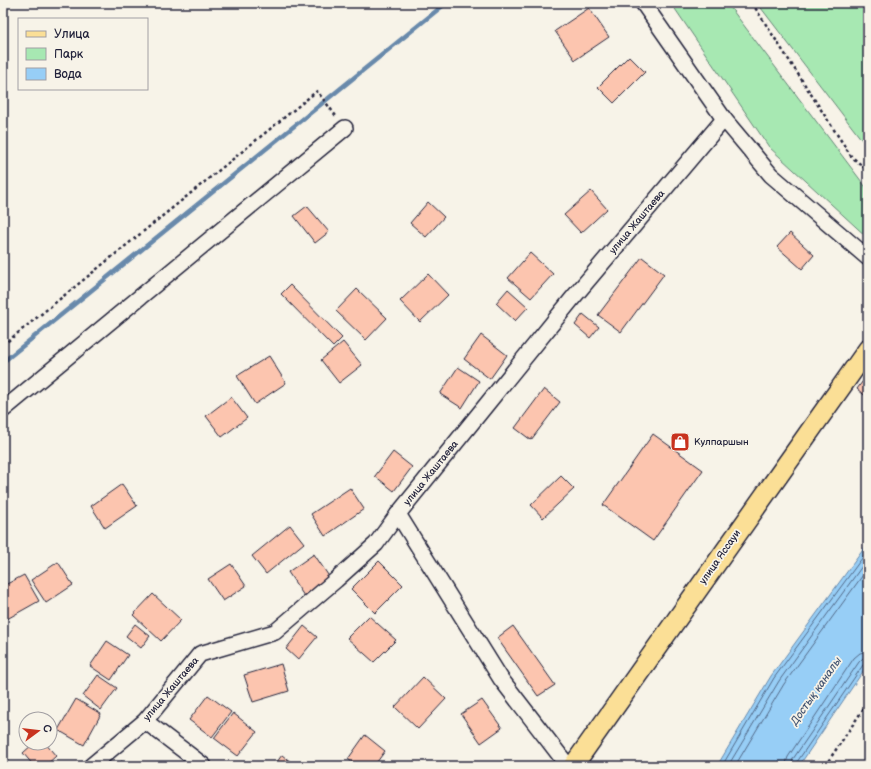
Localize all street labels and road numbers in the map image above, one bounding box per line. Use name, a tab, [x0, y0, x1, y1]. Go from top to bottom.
street label: улица Жаштаева	[607, 188, 667, 256]
street label: улица Жаштаева	[401, 438, 461, 508]
street label: улица Яссауи	[697, 528, 743, 586]
street label: улица Жаштаева	[141, 655, 201, 723]

